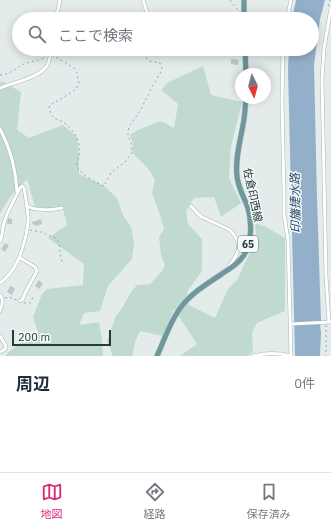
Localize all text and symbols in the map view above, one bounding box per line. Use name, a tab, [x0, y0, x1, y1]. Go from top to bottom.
search box	[12, 12, 319, 56]
icon: search	[26, 23, 48, 45]
text: ここで検索	[58, 26, 133, 45]
north arrow	[235, 68, 271, 104]
street label: 佐倉印西線	[240, 167, 266, 223]
water label: 印旛捷水路	[287, 172, 303, 233]
road number: 65	[238, 236, 258, 252]
scale bar	[12, 328, 111, 347]
text: 200 m	[18, 330, 50, 344]
text: 周辺	[16, 373, 50, 395]
text: 0件	[294, 375, 315, 392]
tab: 地図	[41, 481, 63, 521]
tab: 経路	[144, 481, 166, 521]
tab: 保存済み	[247, 481, 291, 521]

